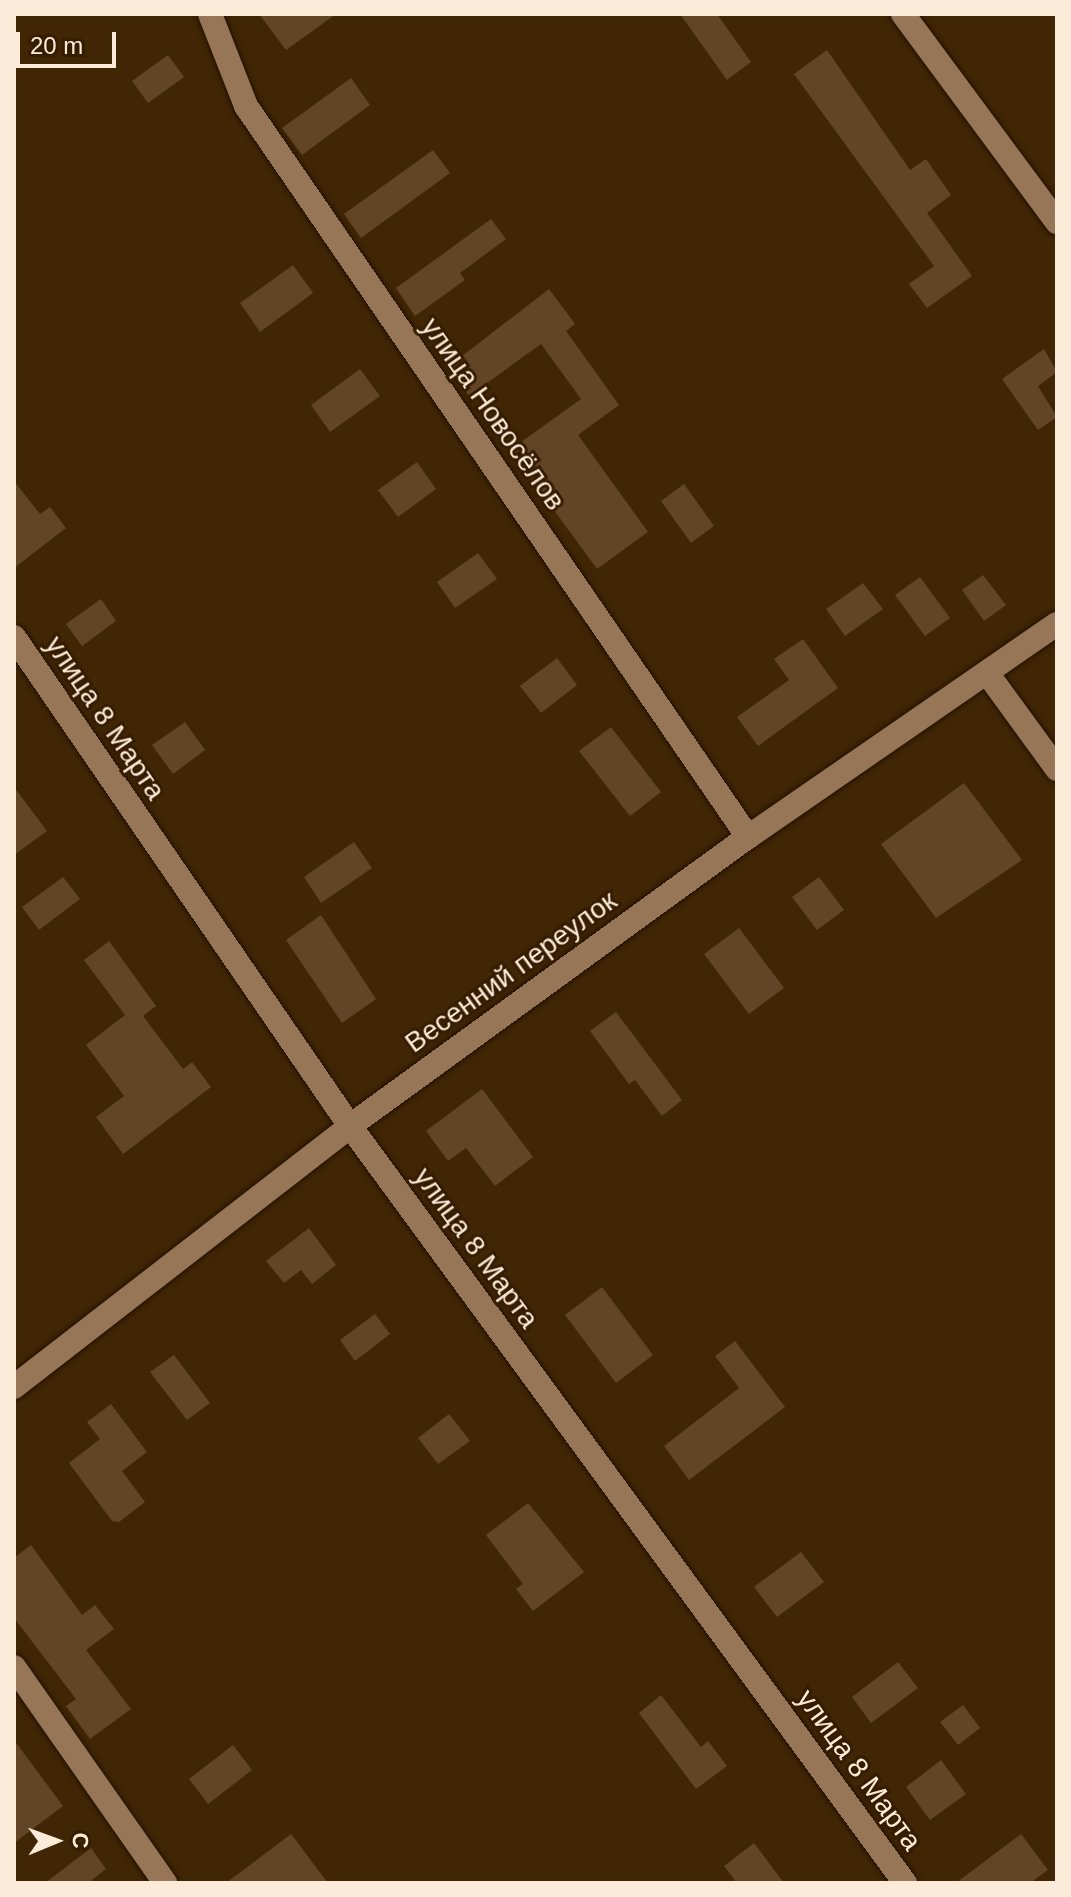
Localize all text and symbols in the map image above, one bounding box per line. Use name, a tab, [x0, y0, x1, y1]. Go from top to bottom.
scale bar	[20, 16, 120, 66]
text: 20 m	[30, 32, 83, 59]
street label: улица Новосёлов	[414, 311, 572, 517]
street label: улица 8 Марта	[38, 630, 172, 806]
street label: Весенний переулок	[399, 884, 623, 1060]
street label: улица 8 Марта	[406, 1161, 546, 1335]
street label: улица 8 Марта	[789, 1683, 929, 1857]
north arrow	[16, 1801, 96, 1881]
text: С	[68, 1832, 93, 1849]

